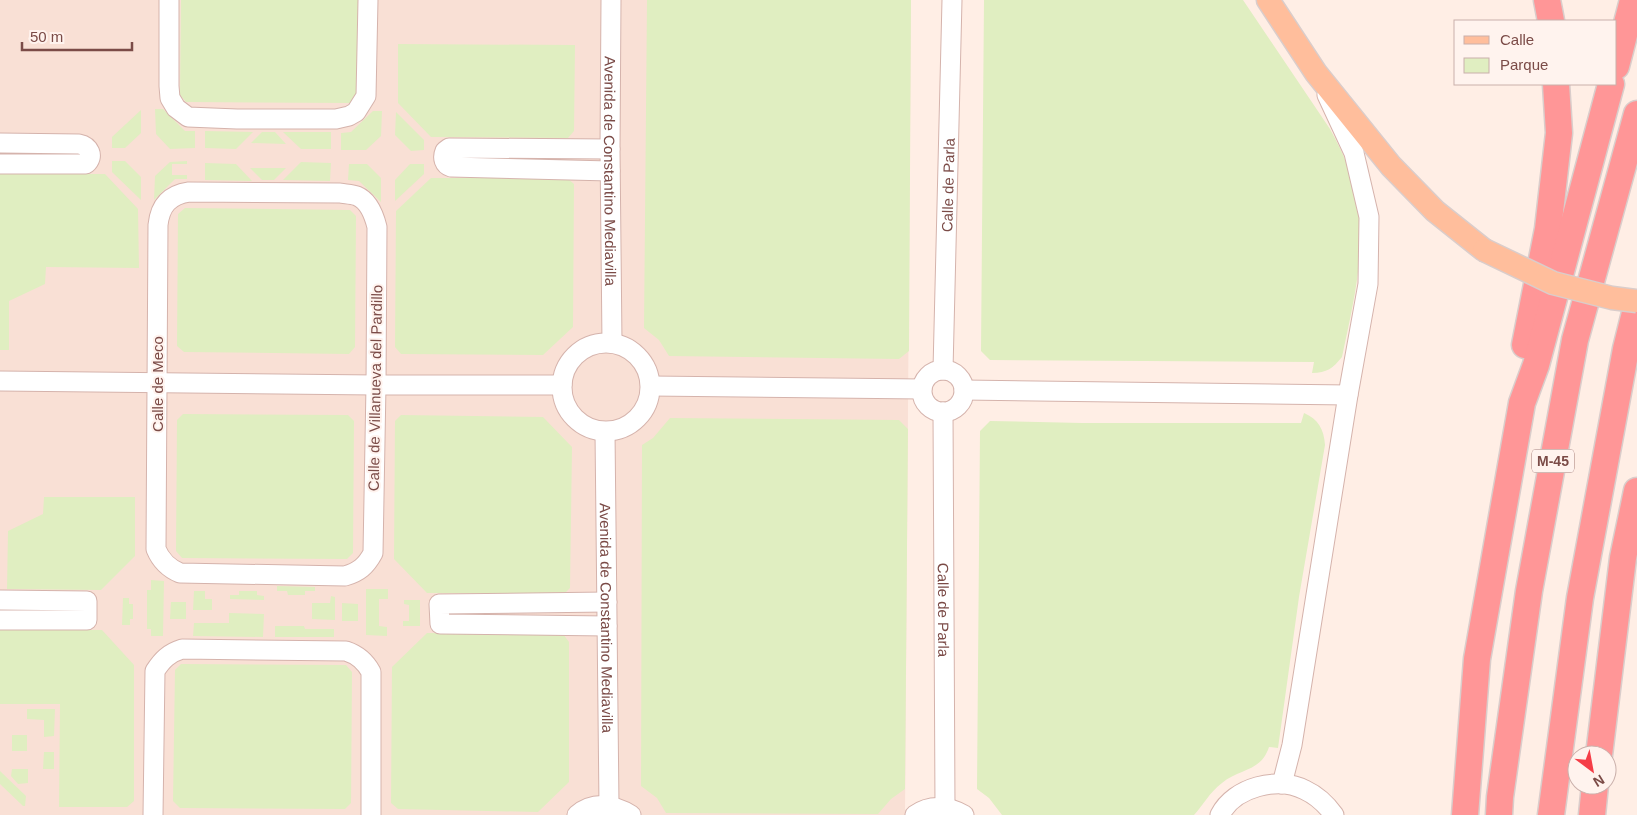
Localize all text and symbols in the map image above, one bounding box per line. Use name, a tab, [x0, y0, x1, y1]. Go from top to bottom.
scale bar	[22, 20, 132, 52]
legend	[1454, 20, 1617, 85]
text: 50 m	[30, 28, 63, 45]
text: Calle	[1500, 31, 1534, 48]
street label: Avenida de Constantino Mediavilla	[601, 56, 620, 287]
text: Parque	[1500, 56, 1548, 73]
street label: Calle de Parla	[938, 137, 957, 232]
street label: Calle de Villanueva del Pardillo	[365, 285, 385, 491]
street label: Calle de Meco	[149, 336, 166, 432]
road number: M-45	[1532, 450, 1574, 472]
street label: Avenida de Constantino Mediavilla	[597, 503, 617, 734]
street label: Calle de Parla	[935, 563, 953, 658]
north arrow	[1567, 745, 1617, 795]
text: N	[1590, 772, 1607, 790]

